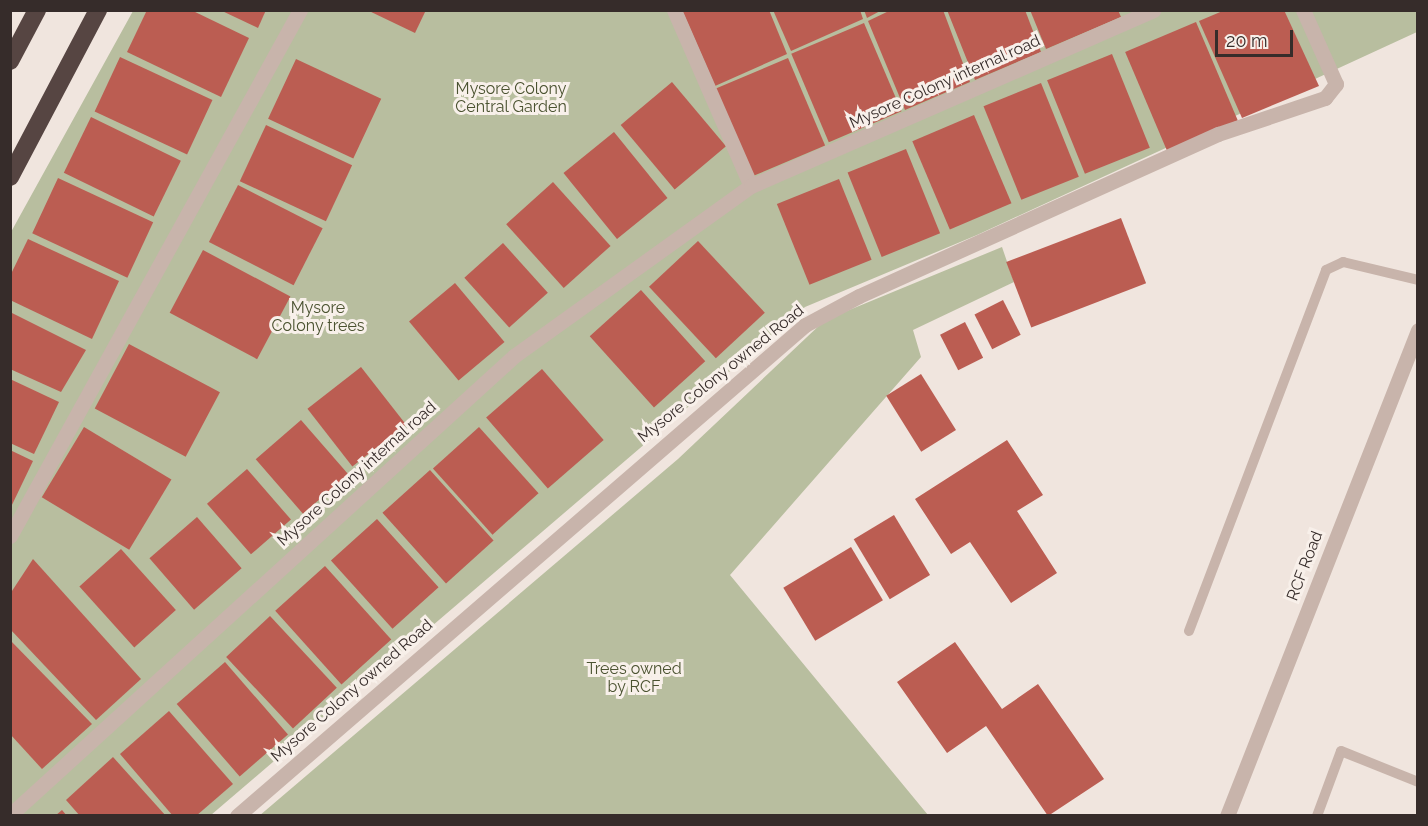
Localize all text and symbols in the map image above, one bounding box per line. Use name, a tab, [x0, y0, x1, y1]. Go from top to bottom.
scale bar	[1218, 18, 1296, 56]
text: 20 m	[1226, 30, 1268, 51]
street label: Mysore Colony internal road	[846, 31, 1044, 133]
park label: Mysore Colony Central Garden	[455, 79, 567, 117]
park label: Mysore Colony trees	[271, 298, 365, 336]
street label: Mysore Colony owned Road	[634, 301, 808, 447]
street label: Mysore Colony internal road	[273, 397, 441, 551]
street label: RCF Road	[1283, 528, 1327, 604]
street label: Mysore Colony owned Road	[267, 615, 437, 767]
park label: Trees owned by RCF	[586, 659, 682, 697]

